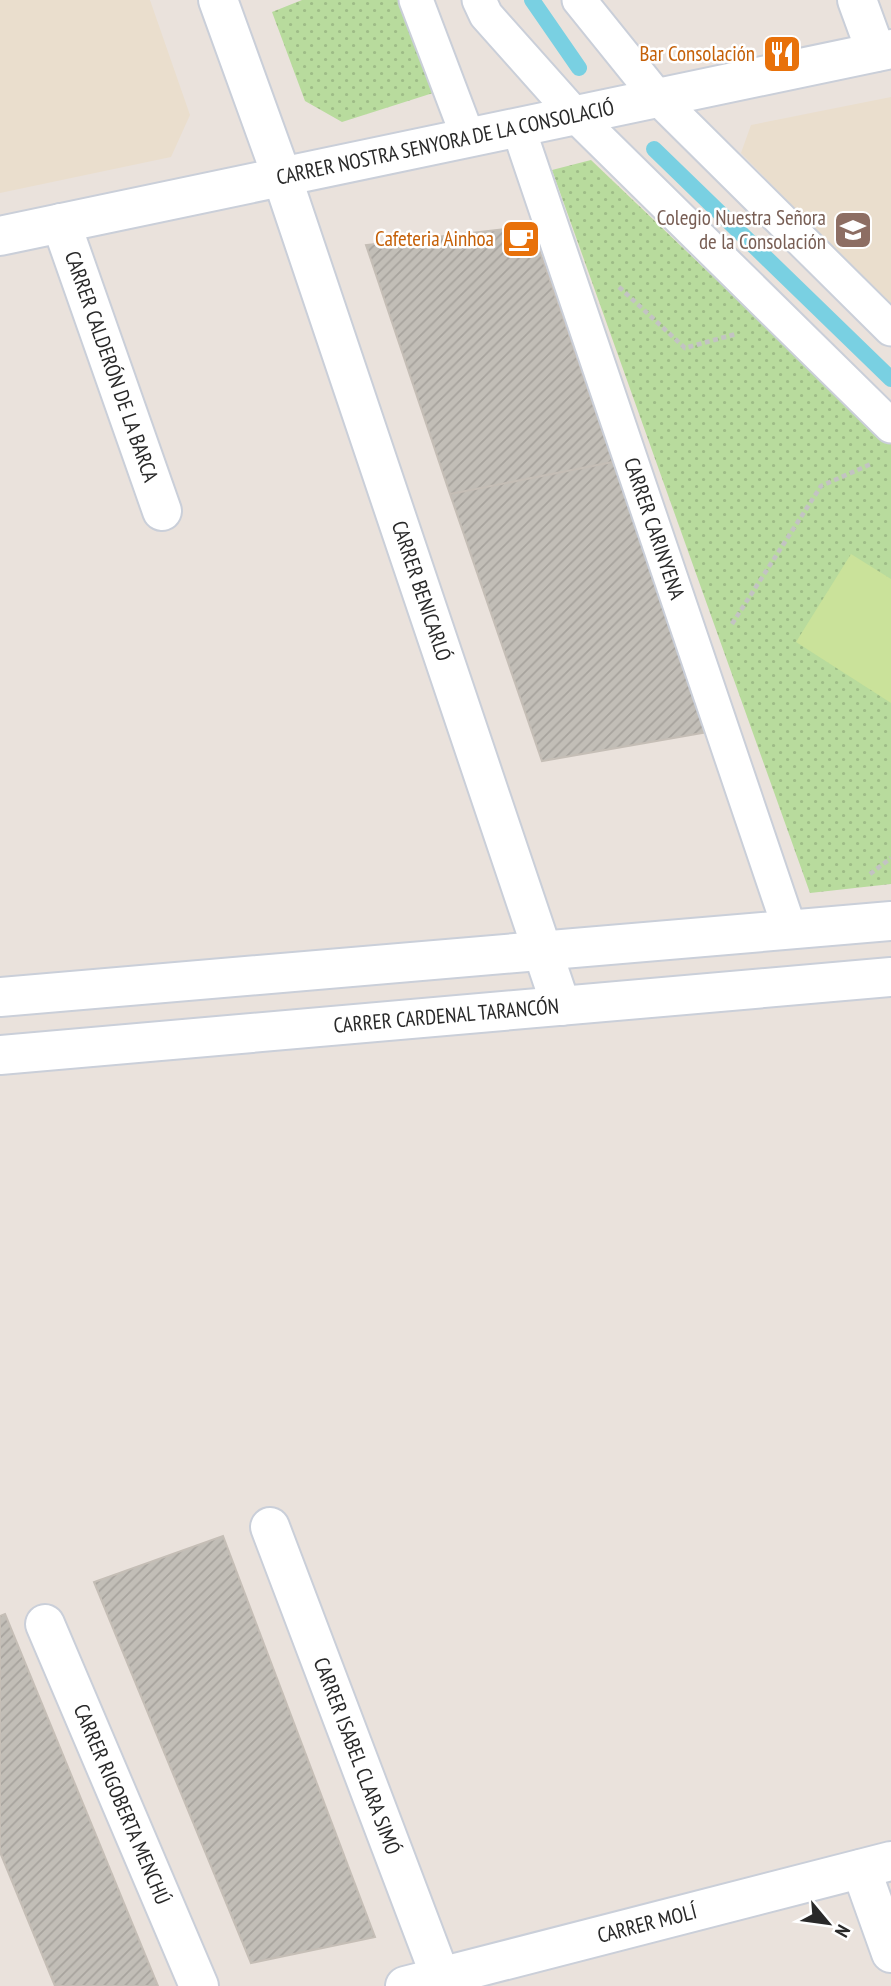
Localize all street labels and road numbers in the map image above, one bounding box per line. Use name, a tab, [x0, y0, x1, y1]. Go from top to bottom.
street label: CARRER NOSTRA SENYORA DE LA CONSOLACIÓ	[274, 93, 616, 191]
street label: CARRER CALDERÓN DE LA BARCA	[59, 247, 165, 485]
street label: CARRER CARINYENA	[618, 454, 691, 603]
street label: CARRER BENICARLÓ	[386, 517, 458, 664]
street label: CARRER CARDENAL TARANCÓN	[332, 992, 560, 1039]
street label: CARRER ISABEL CLARA SIMÓ	[308, 1654, 407, 1858]
street label: CARRER RIGOBERTA MENCHÚ	[68, 1700, 177, 1908]
street label: CARRER MOLÍ	[595, 1897, 700, 1949]

